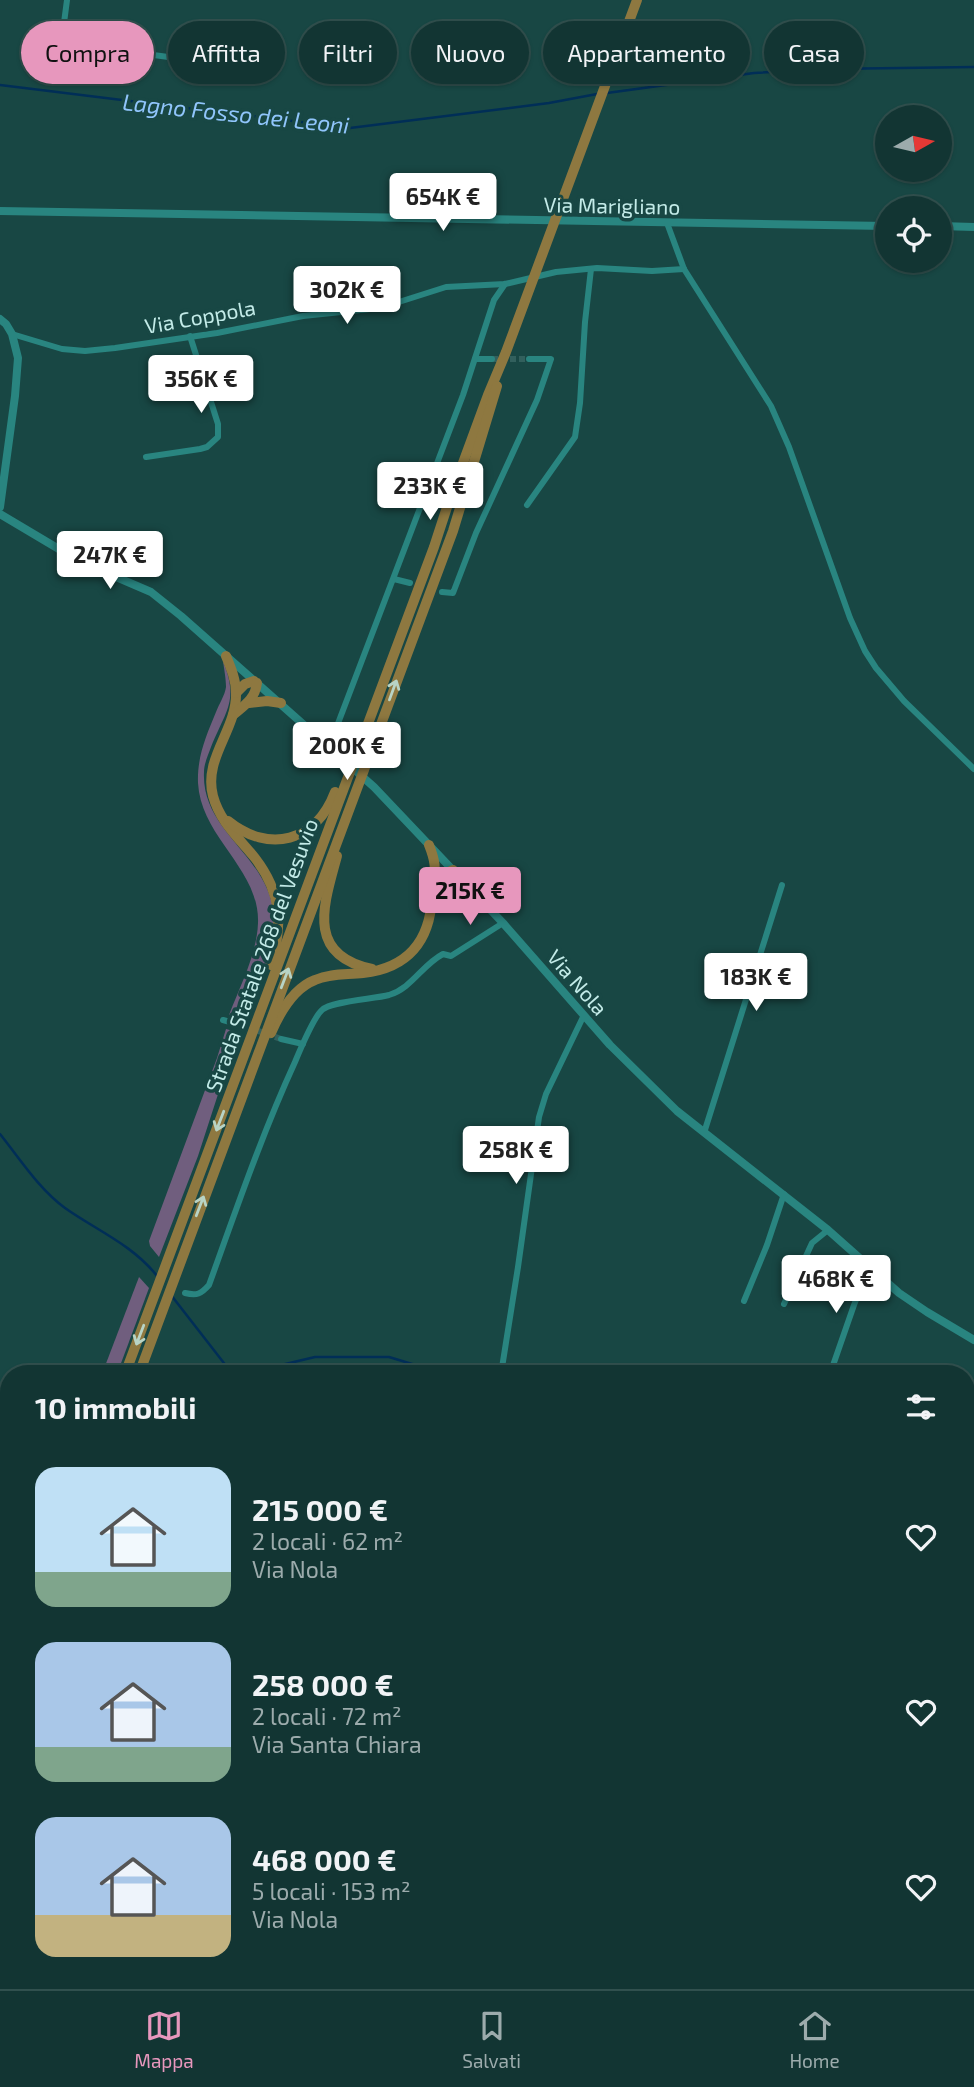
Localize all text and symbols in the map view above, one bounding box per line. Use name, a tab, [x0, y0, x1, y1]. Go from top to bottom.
chip: Compra	[21, 21, 154, 84]
chip: Affitta	[168, 21, 285, 84]
chip: Filtri	[299, 21, 397, 84]
chip: Nuovo	[411, 21, 529, 84]
chip: Appartamento	[543, 21, 750, 84]
chip: Casa	[764, 21, 864, 84]
water label: Lagno Fosso dei Leoni	[121, 87, 351, 139]
north arrow	[875, 105, 952, 182]
map controls	[875, 105, 952, 273]
pin: 654K €	[386, 174, 500, 233]
text: 654K €	[405, 182, 481, 210]
street label: Via Marigliano	[543, 191, 681, 219]
button: locate	[875, 196, 952, 273]
pin: 302K €	[290, 266, 404, 326]
text: 302K €	[309, 275, 385, 303]
street label: Via Coppola	[143, 294, 257, 338]
pin: 356K €	[144, 356, 258, 415]
text: 356K €	[164, 364, 238, 392]
pin: 233K €	[373, 462, 487, 522]
text: 233K €	[393, 471, 467, 499]
pin: 247K €	[53, 532, 167, 591]
text: 247K €	[73, 540, 147, 568]
one-way arrow	[387, 679, 400, 701]
pin: 200K €	[290, 722, 404, 782]
text: 200K €	[309, 731, 385, 759]
street label: Strada Statale 268 del Vesuvio	[200, 815, 322, 1095]
pin: 215K €	[413, 867, 527, 927]
text: 215K €	[435, 876, 505, 904]
street label: Via Nola	[543, 944, 613, 1020]
pin: 183K €	[699, 954, 813, 1013]
text: 183K €	[720, 962, 792, 990]
one-way arrow	[280, 968, 293, 989]
one-way arrow	[212, 1109, 225, 1131]
pin: 258K €	[459, 1126, 573, 1186]
text: 258K €	[479, 1135, 553, 1163]
one-way arrow	[195, 1195, 207, 1217]
pin: 468K €	[779, 1256, 893, 1315]
text: 468K €	[798, 1264, 874, 1292]
one-way arrow	[132, 1324, 145, 1346]
icon: filters	[902, 1388, 940, 1426]
text: 10 immobili	[35, 1389, 196, 1425]
text: 215 000 €	[252, 1491, 388, 1527]
icon: home	[91, 1495, 175, 1579]
icon: heart	[902, 1518, 940, 1556]
text: 2 locali · 62 m²	[252, 1527, 403, 1555]
text: Via Nola	[252, 1555, 338, 1583]
text: 258 000 €	[252, 1666, 394, 1702]
icon: home	[91, 1670, 175, 1754]
icon: heart	[902, 1693, 940, 1731]
text: 2 locali · 72 m²	[252, 1702, 402, 1730]
text: Via Santa Chiara	[252, 1730, 422, 1758]
text: 468 000 €	[252, 1841, 397, 1877]
icon: home	[91, 1845, 175, 1929]
icon: heart	[902, 1868, 940, 1906]
text: 5 locali · 153 m²	[252, 1877, 411, 1905]
text: Via Nola	[252, 1905, 338, 1933]
tab: Mappa	[134, 2007, 194, 2072]
tab: Salvati	[462, 2007, 521, 2072]
tab: Home	[789, 2007, 840, 2072]

